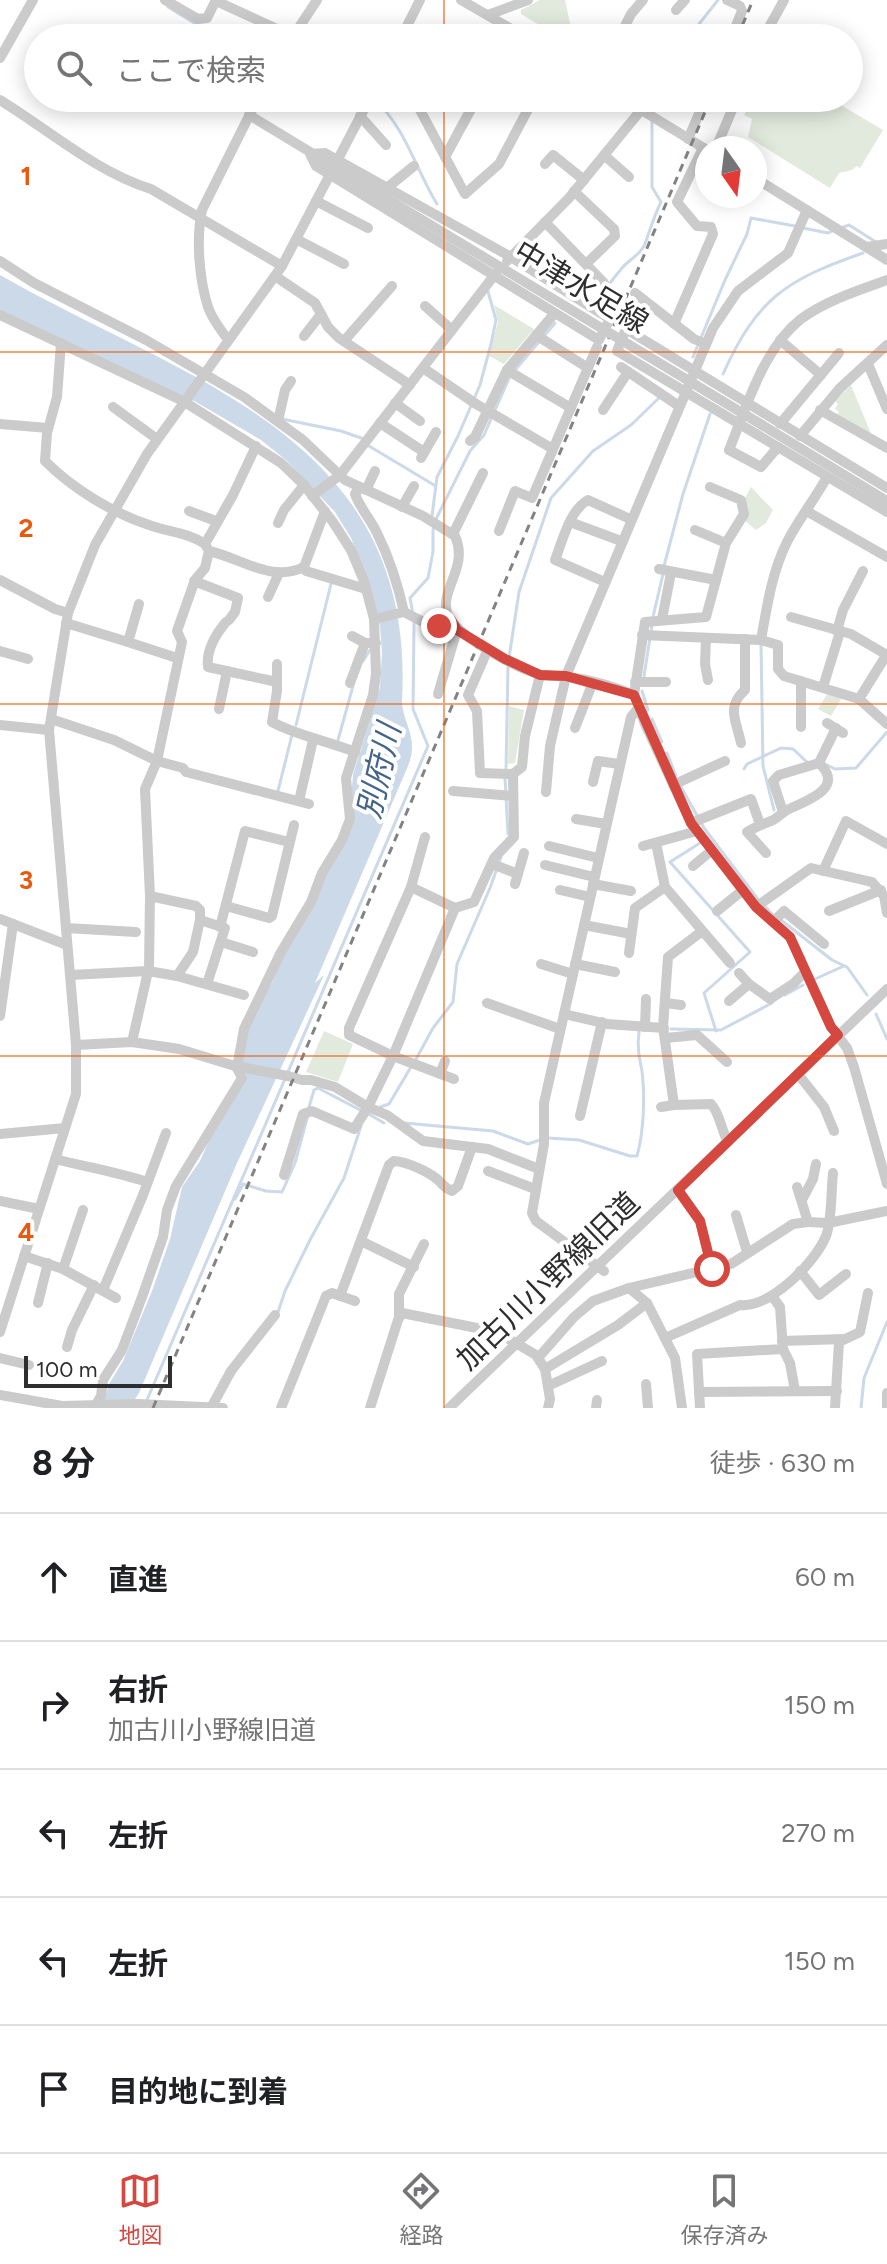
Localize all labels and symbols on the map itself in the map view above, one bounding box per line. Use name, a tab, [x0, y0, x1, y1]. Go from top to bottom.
north arrow	[695, 136, 767, 208]
text: 1	[21, 160, 31, 192]
street label: 中津水足線	[507, 232, 655, 341]
text: 2	[18, 512, 34, 544]
route end	[421, 608, 457, 644]
water label: 別府川	[350, 717, 409, 822]
text: 3	[19, 864, 33, 896]
street label: 加古川小野線旧道	[448, 1184, 647, 1377]
text: 4	[18, 1216, 34, 1248]
route start	[694, 1251, 730, 1287]
scale bar	[24, 1352, 172, 1388]

